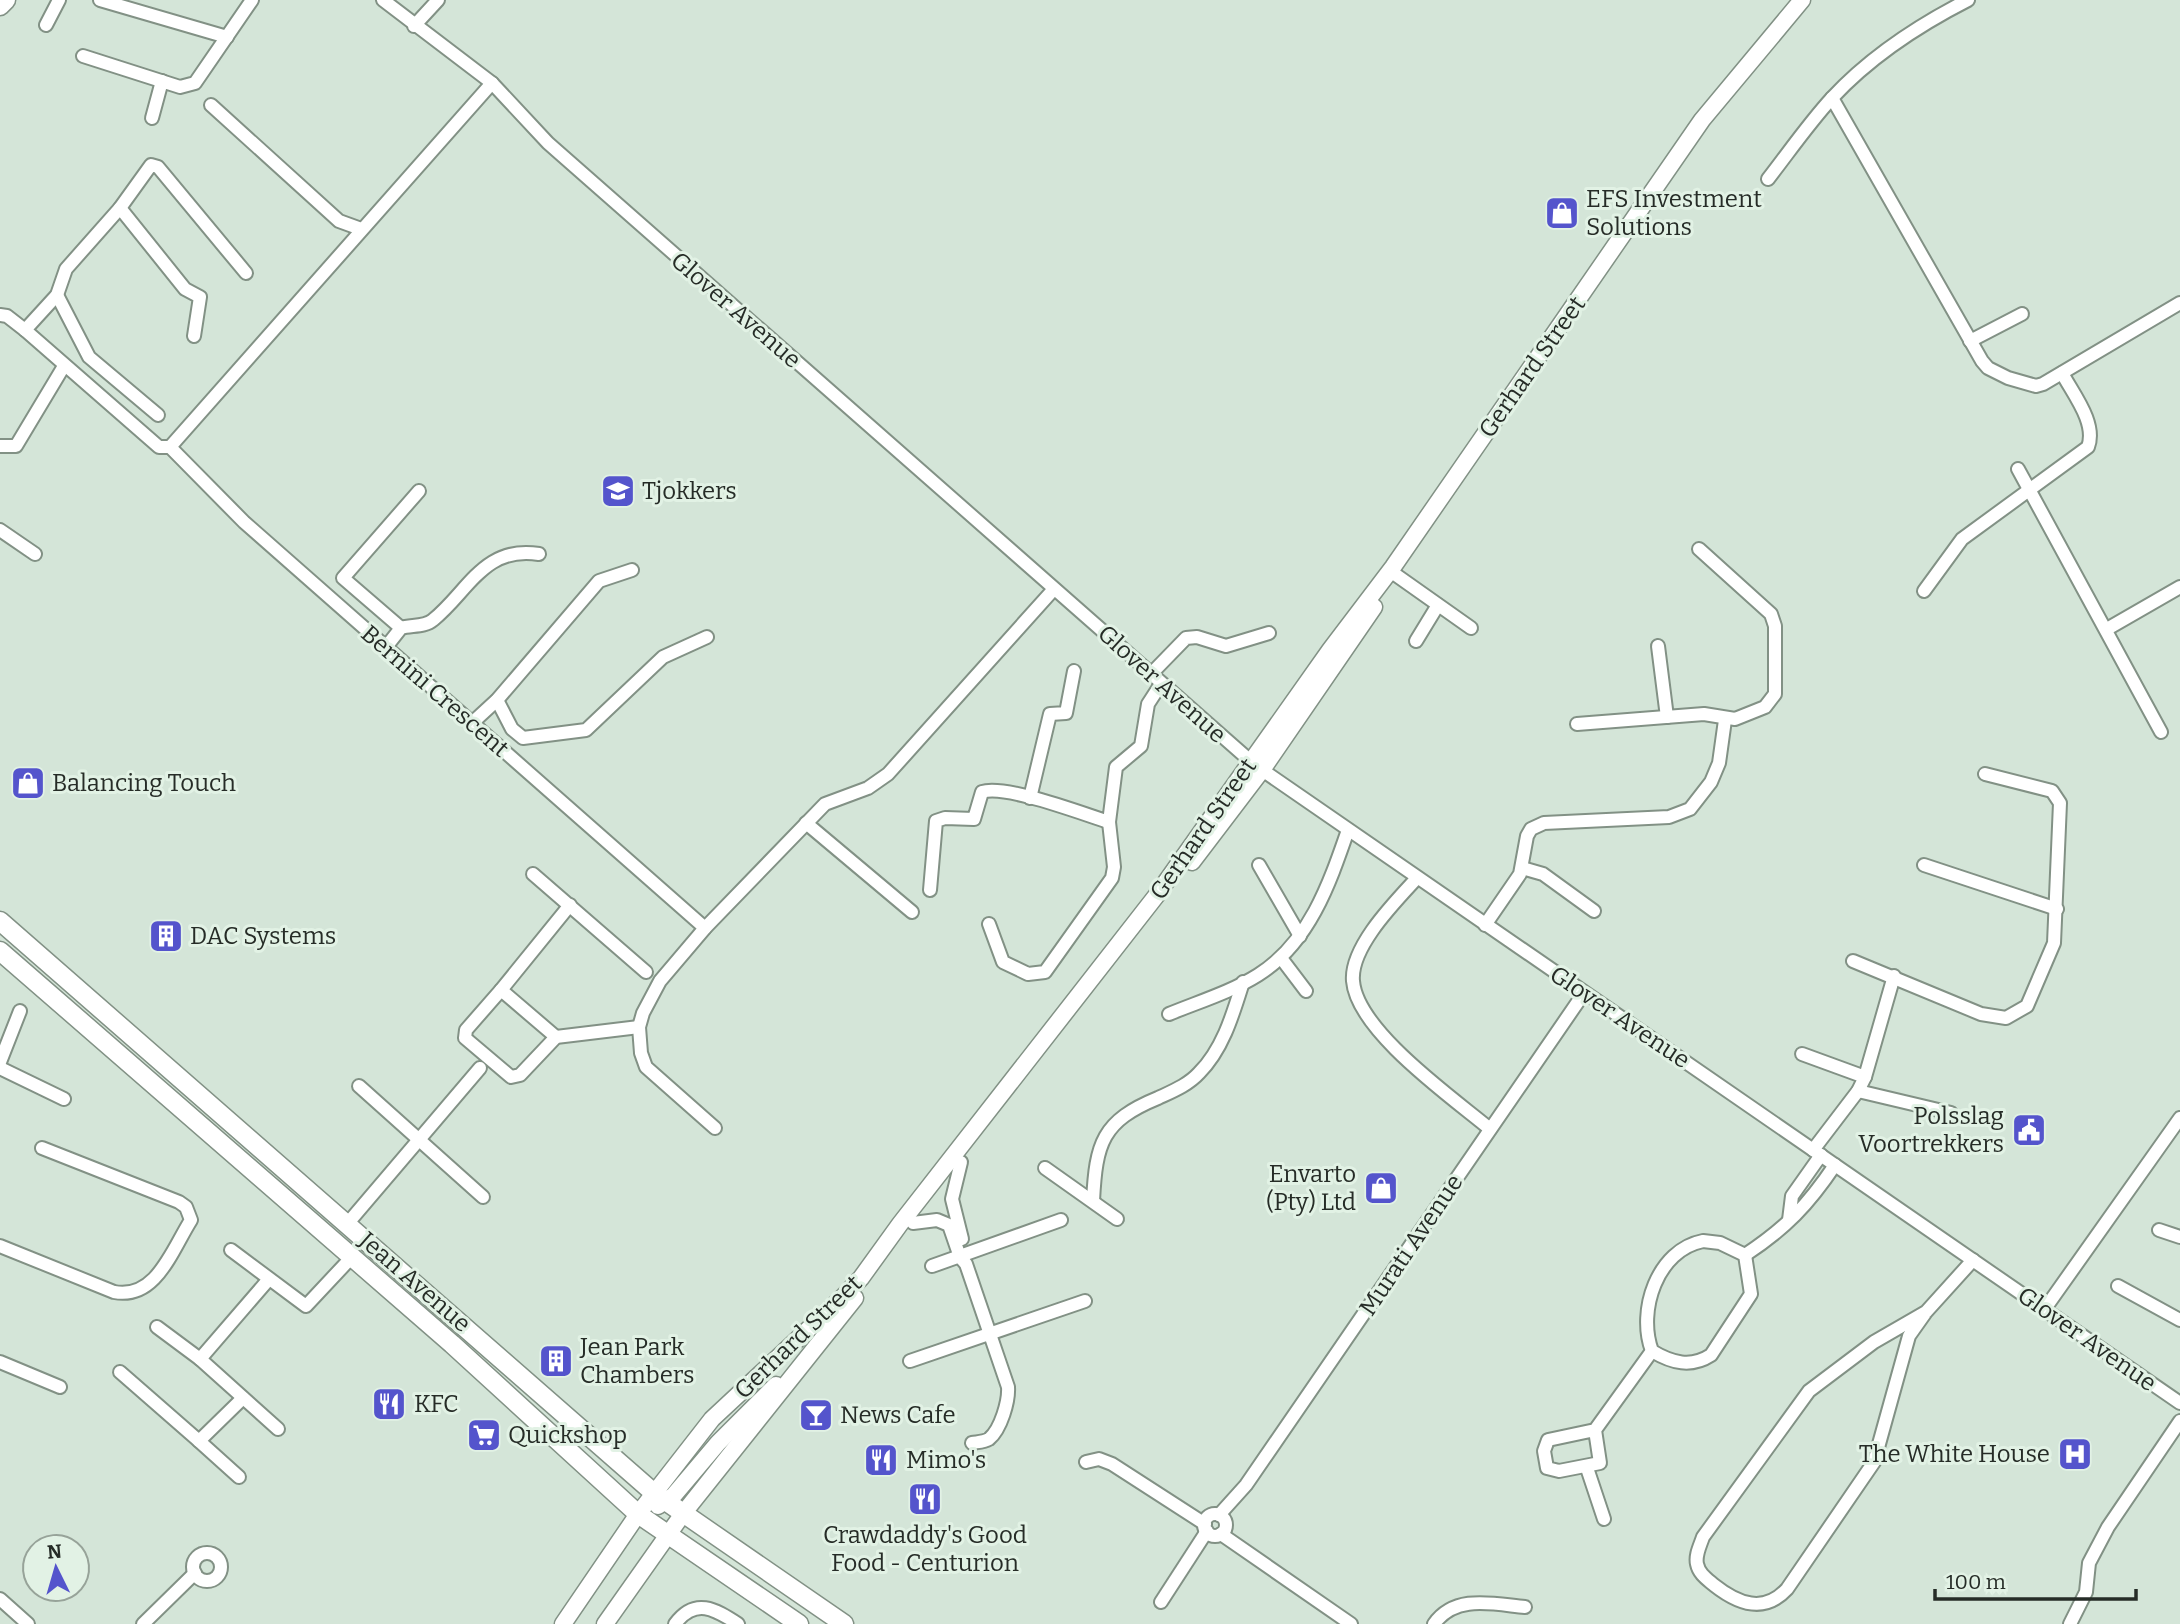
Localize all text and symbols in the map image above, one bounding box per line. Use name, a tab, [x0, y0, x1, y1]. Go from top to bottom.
place label: EFS Investment Solutions	[1586, 185, 1762, 241]
shop icon: EFS Investment Solutions	[1543, 194, 1581, 232]
street label: Glover Avenue	[665, 246, 807, 374]
street label: Gerhard Street	[1473, 291, 1591, 443]
school or university icon: Tjokkers	[599, 472, 637, 510]
place label: Tjokkers	[642, 477, 737, 505]
street label: Bernini Crescent	[355, 619, 515, 763]
street label: Glover Avenue	[1092, 619, 1232, 749]
street label: Gerhard Street	[1144, 753, 1262, 905]
shop icon: Balancing Touch	[9, 764, 47, 802]
place label: Balancing Touch	[52, 769, 236, 797]
building icon: DAC Systems	[147, 917, 185, 955]
place label: DAC Systems	[190, 922, 336, 950]
street label: Glover Avenue	[1545, 960, 1695, 1074]
place label: Polsslag Voortrekkers	[1858, 1102, 2004, 1158]
public building icon: Polsslag Voortrekkers	[2010, 1111, 2048, 1149]
place label: Envarto (Pty) Ltd	[1266, 1160, 1356, 1216]
street label: Murati Avenue	[1353, 1169, 1469, 1321]
shop icon: Envarto (Pty) Ltd	[1362, 1169, 1400, 1207]
street label: Jean Avenue	[353, 1225, 476, 1338]
street label: Gerhard Street	[729, 1269, 868, 1405]
street label: Glover Avenue	[2012, 1281, 2162, 1397]
place label: Jean Park Chambers	[579, 1333, 695, 1389]
building icon: Jean Park Chambers	[537, 1342, 575, 1380]
restaurant icon: KFC	[370, 1385, 408, 1423]
place label: KFC	[414, 1390, 459, 1418]
bar icon: News Cafe	[797, 1396, 835, 1434]
place label: News Cafe	[840, 1401, 956, 1429]
supermarket icon: Quickshop	[465, 1416, 503, 1454]
place label: Quickshop	[508, 1421, 627, 1449]
hospital icon: The White House	[2056, 1435, 2094, 1473]
place label: The White House	[1859, 1440, 2050, 1468]
restaurant icon: Mimo's	[862, 1441, 900, 1479]
place label: Mimo's	[906, 1446, 986, 1474]
restaurant icon: Crawdaddy's Good Food - Centurion	[906, 1480, 944, 1518]
place label: Crawdaddy's Good Food - Centurion	[823, 1521, 1027, 1577]
north arrow	[21, 1533, 91, 1603]
text: N	[46, 1539, 63, 1564]
scale bar	[1935, 1558, 2136, 1602]
text: 100 m	[1946, 1569, 2006, 1595]

